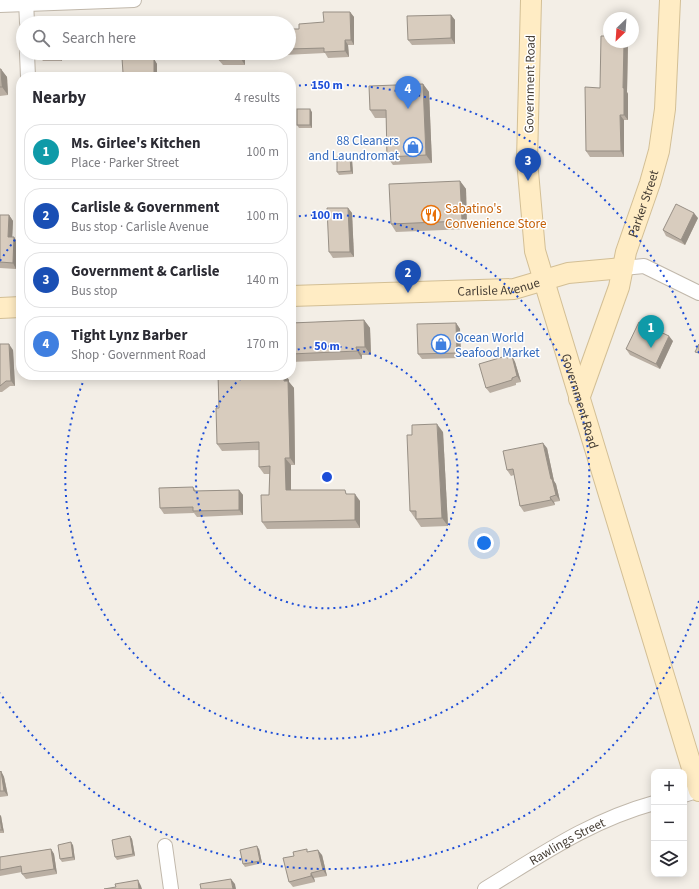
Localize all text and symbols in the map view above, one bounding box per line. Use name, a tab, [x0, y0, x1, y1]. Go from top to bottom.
north arrow	[603, 12, 639, 48]
search box	[16, 16, 296, 60]
icon: search	[30, 27, 52, 49]
text: Search here	[62, 28, 136, 49]
street label: Government Road	[520, 35, 540, 133]
pin: 4	[395, 76, 421, 109]
text: 150 m	[311, 77, 343, 94]
text: Nearby	[32, 86, 86, 110]
text: 4 results	[235, 89, 280, 107]
place label: 88 Cleaners and Laundromat	[308, 132, 400, 165]
text: Ms. Girlee's Kitchen	[71, 133, 201, 154]
shop icon: 88 Cleaners and Laundromat	[402, 136, 424, 158]
text: 1	[43, 143, 49, 161]
text: 100 m	[246, 143, 279, 161]
pin: 3	[515, 148, 541, 181]
text: Place · Parker Street	[71, 154, 179, 172]
street label: Parker Street	[624, 167, 663, 240]
text: Carlisle & Government	[71, 197, 220, 218]
place label: Sabatino's Convenience Store	[445, 200, 546, 233]
restaurant icon: Sabatino's Convenience Store	[420, 204, 442, 226]
text: 2	[43, 207, 49, 225]
text: 100 m	[246, 207, 279, 225]
text: 100 m	[311, 207, 343, 224]
text: Bus stop · Carlisle Avenue	[71, 218, 209, 236]
pin: 2	[395, 260, 421, 293]
text: Government & Carlisle	[71, 261, 220, 282]
text: 3	[43, 271, 49, 289]
text: 140 m	[246, 271, 279, 289]
street label: Carlisle Avenue	[457, 274, 542, 301]
text: Bus stop	[71, 282, 117, 300]
pin: 1	[638, 315, 664, 348]
text: Tight Lynz Barber	[71, 325, 187, 346]
place label: Ocean World Seafood Market	[455, 329, 540, 362]
shop icon: Ocean World Seafood Market	[430, 333, 452, 355]
text: 4	[43, 335, 49, 353]
text: 170 m	[246, 335, 279, 353]
text: 50 m	[314, 338, 340, 355]
text: Shop · Government Road	[71, 346, 206, 364]
street label: Government Road	[557, 351, 602, 451]
centre of rings	[320, 470, 334, 484]
your location	[474, 533, 494, 553]
map controls	[651, 769, 687, 877]
button: +	[651, 769, 687, 805]
button: −	[651, 805, 687, 841]
street label: Rawlings Street	[526, 814, 609, 870]
button: layers	[651, 841, 687, 877]

